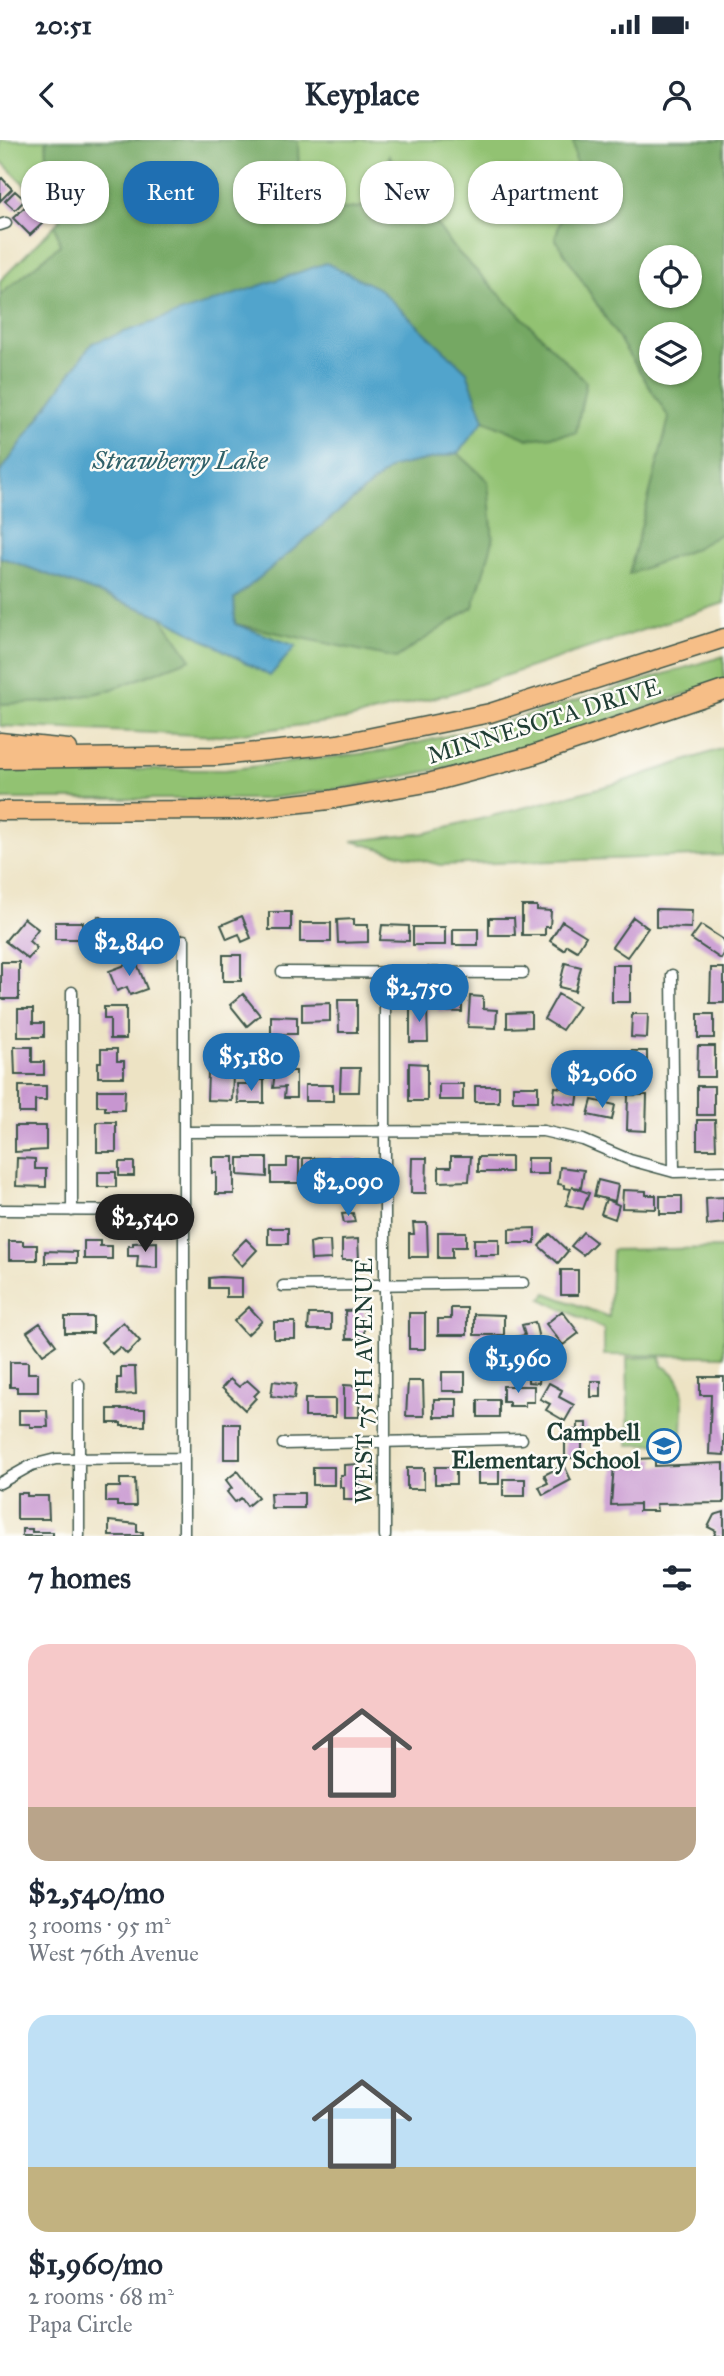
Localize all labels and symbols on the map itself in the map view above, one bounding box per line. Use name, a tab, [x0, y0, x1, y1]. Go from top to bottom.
water label: Strawberry Lake	[91, 444, 269, 476]
street label: MINNESOTA DRIVE	[424, 671, 664, 771]
pin: $2,840	[72, 918, 186, 978]
pin: $2,750	[362, 964, 476, 1024]
pin: $5,180	[194, 1034, 308, 1093]
pin: $2,060	[545, 1051, 659, 1110]
pin: $2,090	[291, 1158, 405, 1218]
pin: $2,540	[88, 1194, 202, 1254]
street label: WEST 75TH AVENUE	[349, 1258, 379, 1504]
pin: $1,960	[461, 1336, 575, 1395]
place label: Campbell Elementary School	[451, 1417, 641, 1475]
school or university icon: Campbell Elementary School	[645, 1427, 683, 1465]

